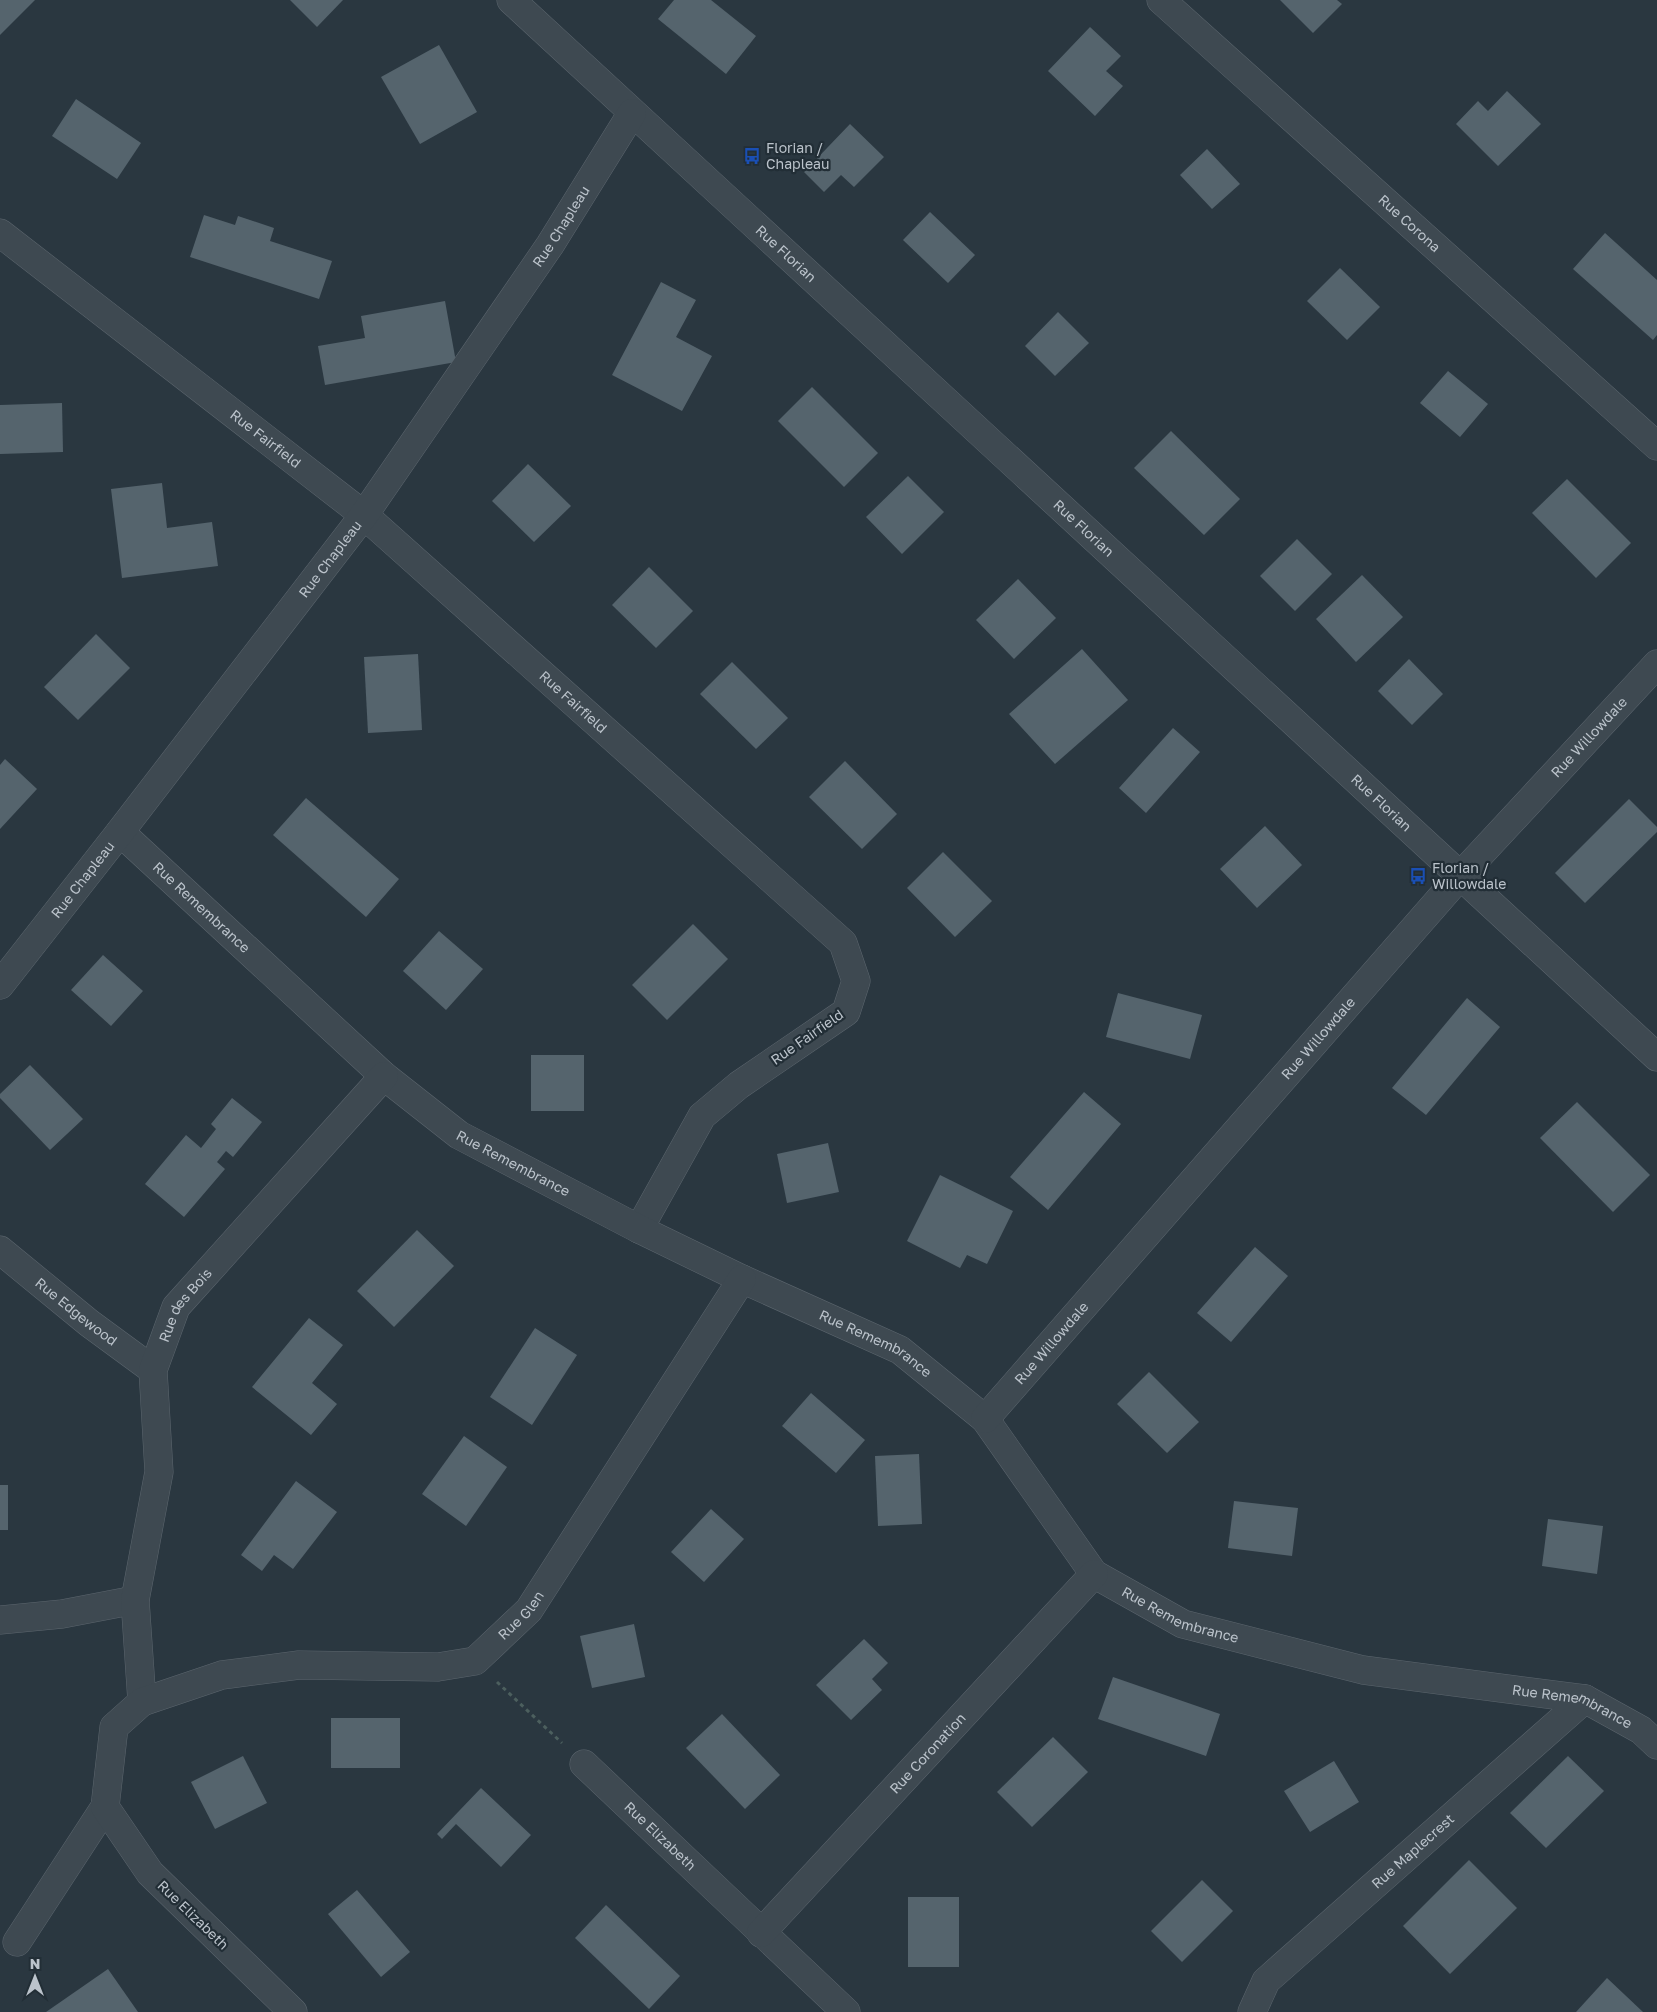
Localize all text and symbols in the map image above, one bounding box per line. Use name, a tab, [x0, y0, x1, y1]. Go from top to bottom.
place label: Florian / Chapleau	[766, 139, 830, 172]
bus stop icon: Florian / Chapleau	[742, 146, 762, 166]
street label: Rue Chapleau	[529, 182, 593, 270]
street label: Rue Corona	[1375, 191, 1444, 255]
street label: Rue Florian	[752, 221, 820, 285]
street label: Rue Fairfield	[227, 406, 305, 471]
street label: Rue Florian	[1050, 496, 1118, 560]
street label: Rue Chapleau	[295, 517, 365, 601]
street label: Rue Fairfield	[536, 667, 611, 736]
street label: Rue Willowdale	[1547, 693, 1630, 781]
street label: Rue Florian	[1348, 770, 1415, 834]
street label: Rue Chapleau	[47, 837, 118, 921]
street label: Rue Remembrance	[150, 858, 254, 956]
place label: Florian / Willowdale	[1432, 859, 1506, 892]
bus stop icon: Florian / Willowdale	[1408, 866, 1428, 886]
street label: Rue Willowdale	[1277, 993, 1358, 1083]
street label: Rue Fairfield	[767, 1005, 846, 1068]
street label: Rue Remembrance	[454, 1126, 573, 1200]
street label: Rue des Bois	[155, 1264, 215, 1344]
street label: Rue Edgewood	[32, 1274, 121, 1349]
street label: Rue Willowdale	[1011, 1298, 1092, 1387]
street label: Rue Remembrance	[817, 1306, 935, 1380]
street label: Rue Remembrance	[1119, 1582, 1241, 1646]
street label: Rue Glen	[494, 1588, 547, 1643]
street label: Rue Remembrance	[1511, 1681, 1635, 1731]
street label: Rue Coronation	[886, 1709, 969, 1797]
street label: Rue Elizabeth	[621, 1798, 700, 1874]
street label: Rue Maplecrest	[1368, 1810, 1457, 1892]
street label: Rue Elizabeth	[154, 1877, 232, 1953]
north arrow	[10, 1952, 60, 2002]
text: N	[30, 1955, 40, 1972]

